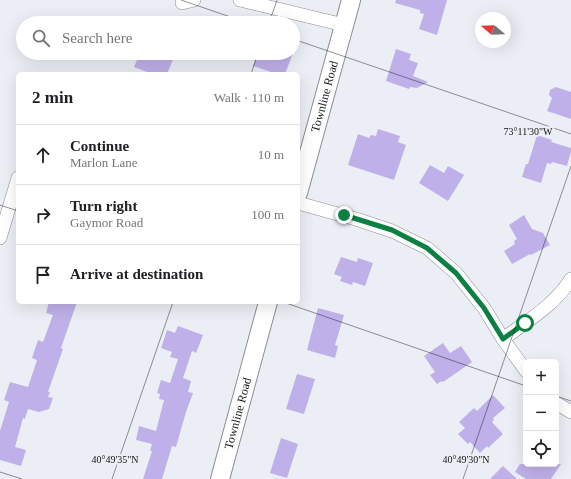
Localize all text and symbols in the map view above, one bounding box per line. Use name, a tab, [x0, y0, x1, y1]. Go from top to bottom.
north arrow	[475, 12, 511, 48]
search box	[16, 16, 300, 60]
icon: search	[30, 27, 52, 49]
text: Search here	[62, 30, 132, 46]
street label: Townline Road	[308, 59, 341, 134]
text: 2 min	[32, 88, 73, 107]
text: Walk · 110 m	[214, 90, 284, 105]
text: 73°11'30"W	[504, 126, 553, 137]
text: Continue	[70, 138, 129, 154]
icon: ahead	[32, 144, 54, 166]
text: 10 m	[258, 147, 284, 162]
text: Marlon Lane	[70, 155, 138, 170]
text: Turn right	[70, 198, 137, 214]
icon: right	[32, 204, 54, 226]
route end	[335, 206, 353, 224]
text: 100 m	[251, 207, 284, 222]
text: Gaymor Road	[70, 215, 143, 230]
icon: arrive	[32, 264, 54, 286]
text: Arrive at destination	[70, 266, 203, 282]
route start	[516, 314, 534, 332]
map controls	[523, 359, 559, 467]
button: +	[523, 359, 559, 395]
street label: Townline Road	[221, 376, 254, 451]
button: −	[523, 395, 559, 431]
button: locate	[523, 431, 559, 467]
text: 40°49'35"N	[91, 454, 139, 465]
text: 40°49'30"N	[442, 454, 490, 465]

